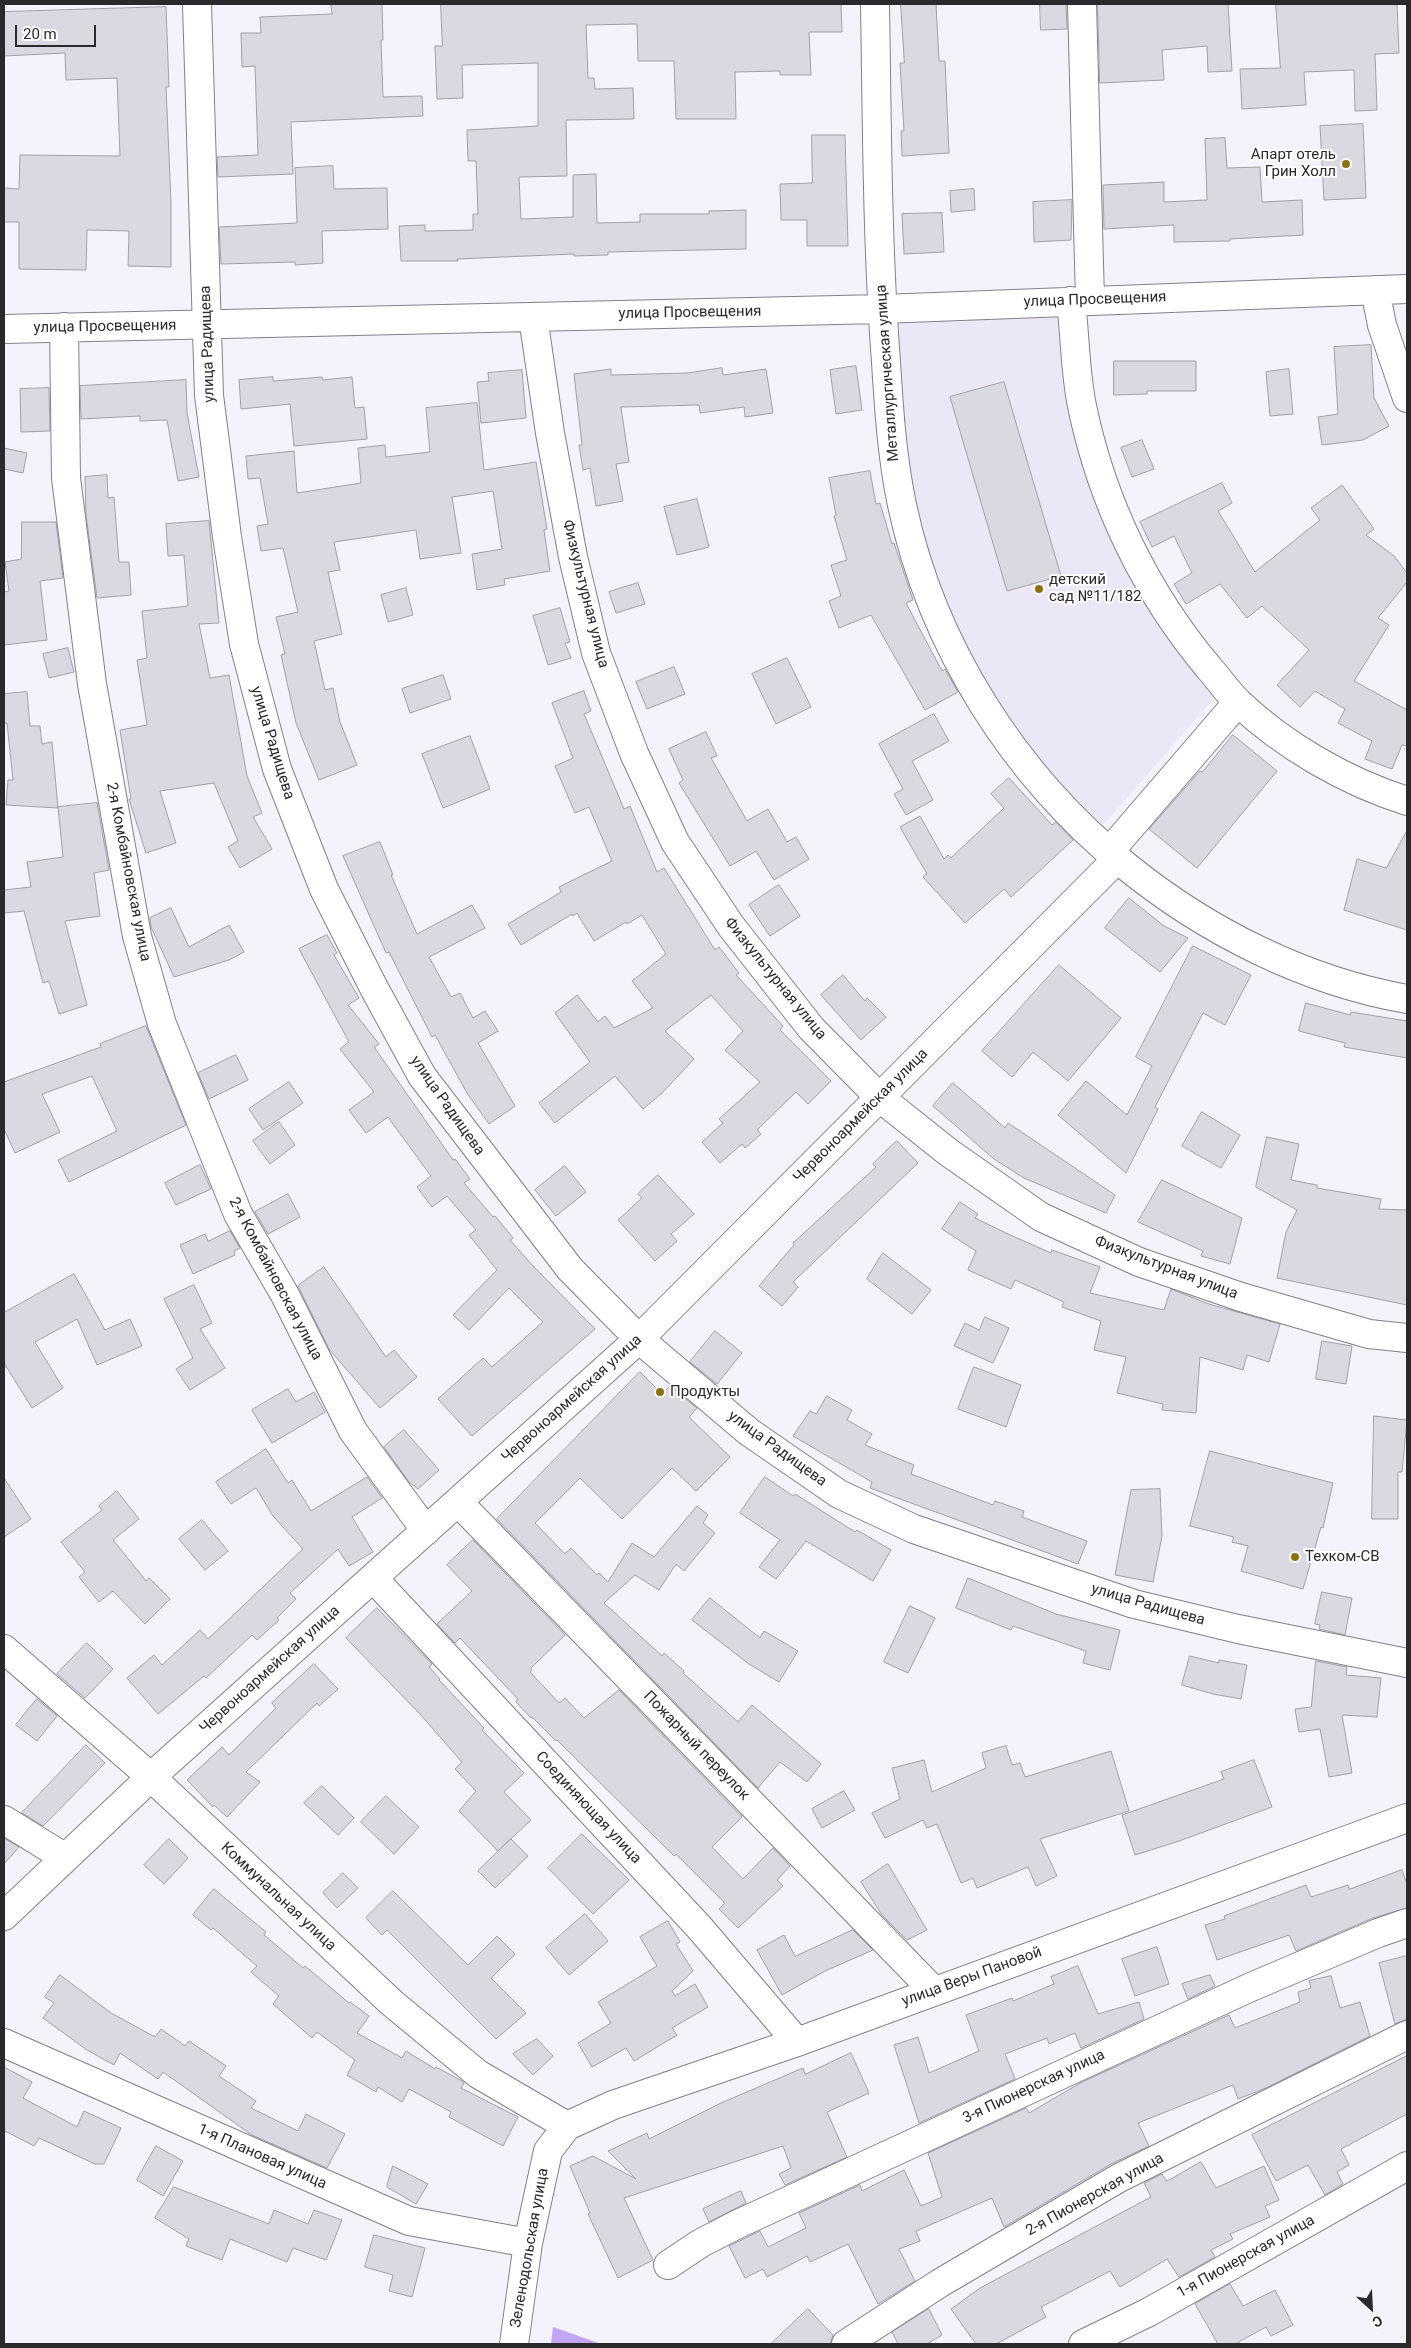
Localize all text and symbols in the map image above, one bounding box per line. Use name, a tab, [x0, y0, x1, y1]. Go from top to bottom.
scale bar	[18, 15, 99, 47]
text: 20 m	[23, 25, 57, 43]
place label: Апарт отель Грин Холл	[1251, 146, 1336, 181]
marker: Апарт отель Грин Холл	[1340, 158, 1352, 170]
street label: Металлургическая улица	[873, 284, 903, 462]
street label: улица Радищева	[197, 285, 219, 403]
street label: улица Просвещения	[1023, 289, 1167, 311]
street label: улица Просвещения	[618, 303, 762, 323]
street label: улица Просвещения	[33, 317, 177, 337]
street label: Физкультурная улица	[558, 518, 612, 670]
place label: детский сад №11/182	[1049, 571, 1142, 606]
marker: детский сад №11/182	[1033, 583, 1045, 595]
street label: улица Радищева	[246, 684, 298, 802]
street label: 2-я Комбайновская улица	[102, 781, 154, 963]
street label: Физкультурная улица	[720, 914, 830, 1044]
street label: Червоноармейская улица	[790, 1045, 932, 1187]
street label: улица Радищева	[406, 1053, 488, 1159]
street label: 2-я Комбайновская улица	[224, 1195, 326, 1363]
street label: Физкультурная улица	[1092, 1232, 1240, 1304]
street label: Червоноармейская улица	[498, 1331, 646, 1467]
place label: Продукты	[670, 1383, 740, 1401]
marker: Продукты	[654, 1386, 666, 1398]
street label: улица Радищева	[724, 1407, 830, 1491]
place label: Техком-СВ	[1305, 1548, 1380, 1566]
marker: Техком-СВ	[1289, 1551, 1301, 1563]
street label: улица Радищева	[1089, 1580, 1207, 1630]
street label: Червоноармейская улица	[196, 1602, 344, 1738]
street label: Пожарный переулок	[639, 1688, 753, 1804]
street label: Соединяющая улица	[531, 1748, 645, 1868]
street label: Коммунальная улица	[217, 1839, 339, 1955]
street label: улица Веры Пановой	[899, 1943, 1045, 2011]
street label: 3-я Пионерская улица	[960, 2046, 1108, 2128]
street label: 1-я Плановая улица	[195, 2120, 329, 2194]
street label: 2-я Пионерская улица	[1023, 2150, 1167, 2240]
street label: Зеленодольская улица	[507, 2167, 553, 2329]
street label: 1-я Пионерская улица	[1174, 2212, 1318, 2302]
north arrow	[1346, 2283, 1396, 2333]
text: С	[1370, 2312, 1385, 2331]

